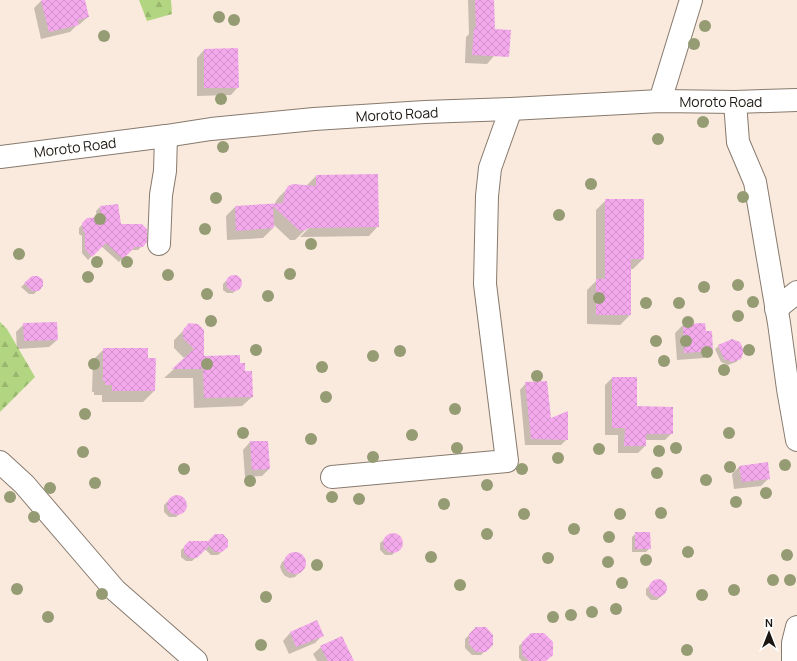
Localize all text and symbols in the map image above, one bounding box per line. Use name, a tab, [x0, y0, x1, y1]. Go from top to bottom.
street label: Moroto Road	[680, 92, 762, 111]
street label: Moroto Road	[355, 102, 439, 126]
street label: Moroto Road	[33, 133, 117, 161]
north arrow	[749, 613, 789, 653]
text: N	[765, 615, 773, 630]

